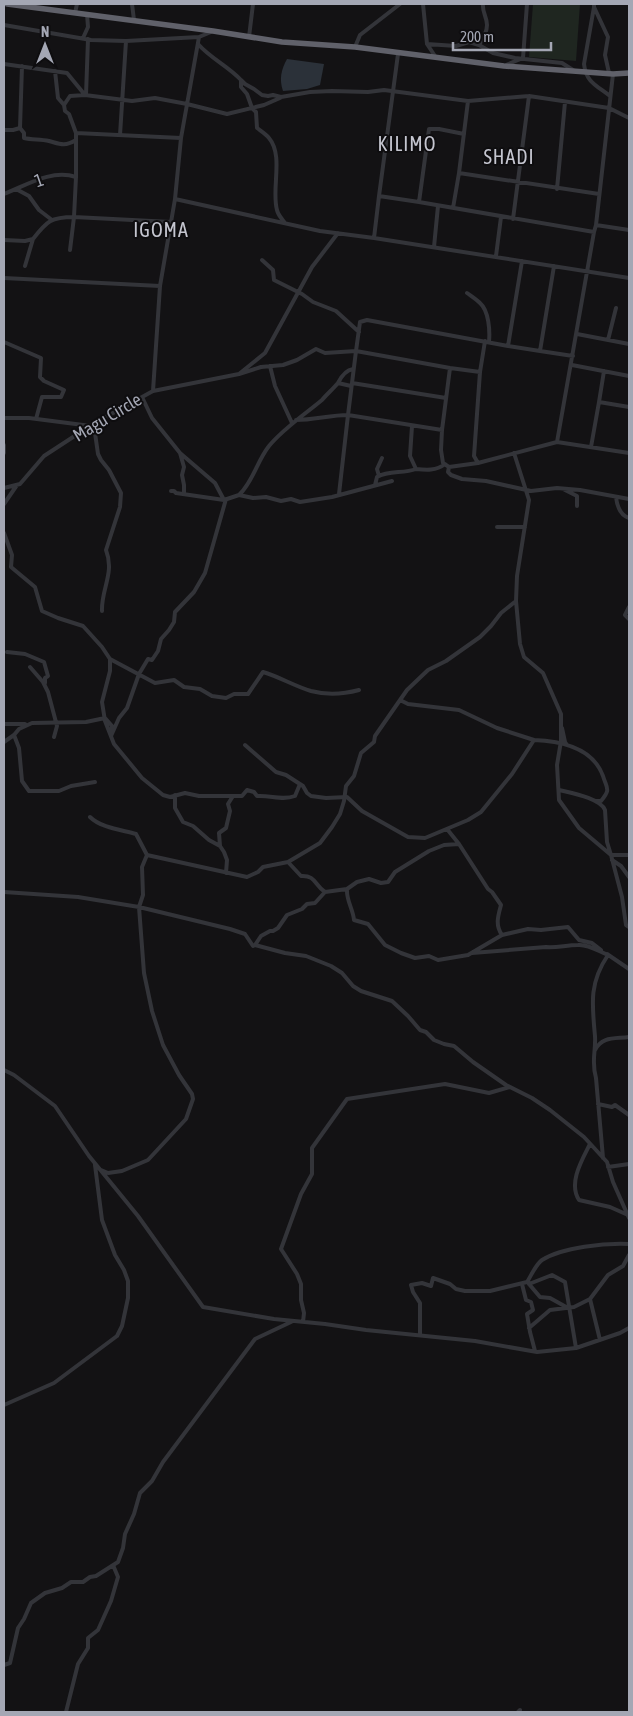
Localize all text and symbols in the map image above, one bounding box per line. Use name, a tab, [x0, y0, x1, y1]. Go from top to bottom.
north arrow	[20, 20, 70, 70]
scale bar	[453, 20, 550, 52]
text: N	[41, 24, 49, 40]
text: 200 m	[460, 28, 494, 45]
district label: KILIMO	[378, 132, 436, 155]
district label: SHADI	[483, 145, 535, 168]
street label: 1	[32, 169, 46, 191]
district label: IGOMA	[133, 218, 189, 241]
street label: Magu Circle	[69, 388, 145, 446]

